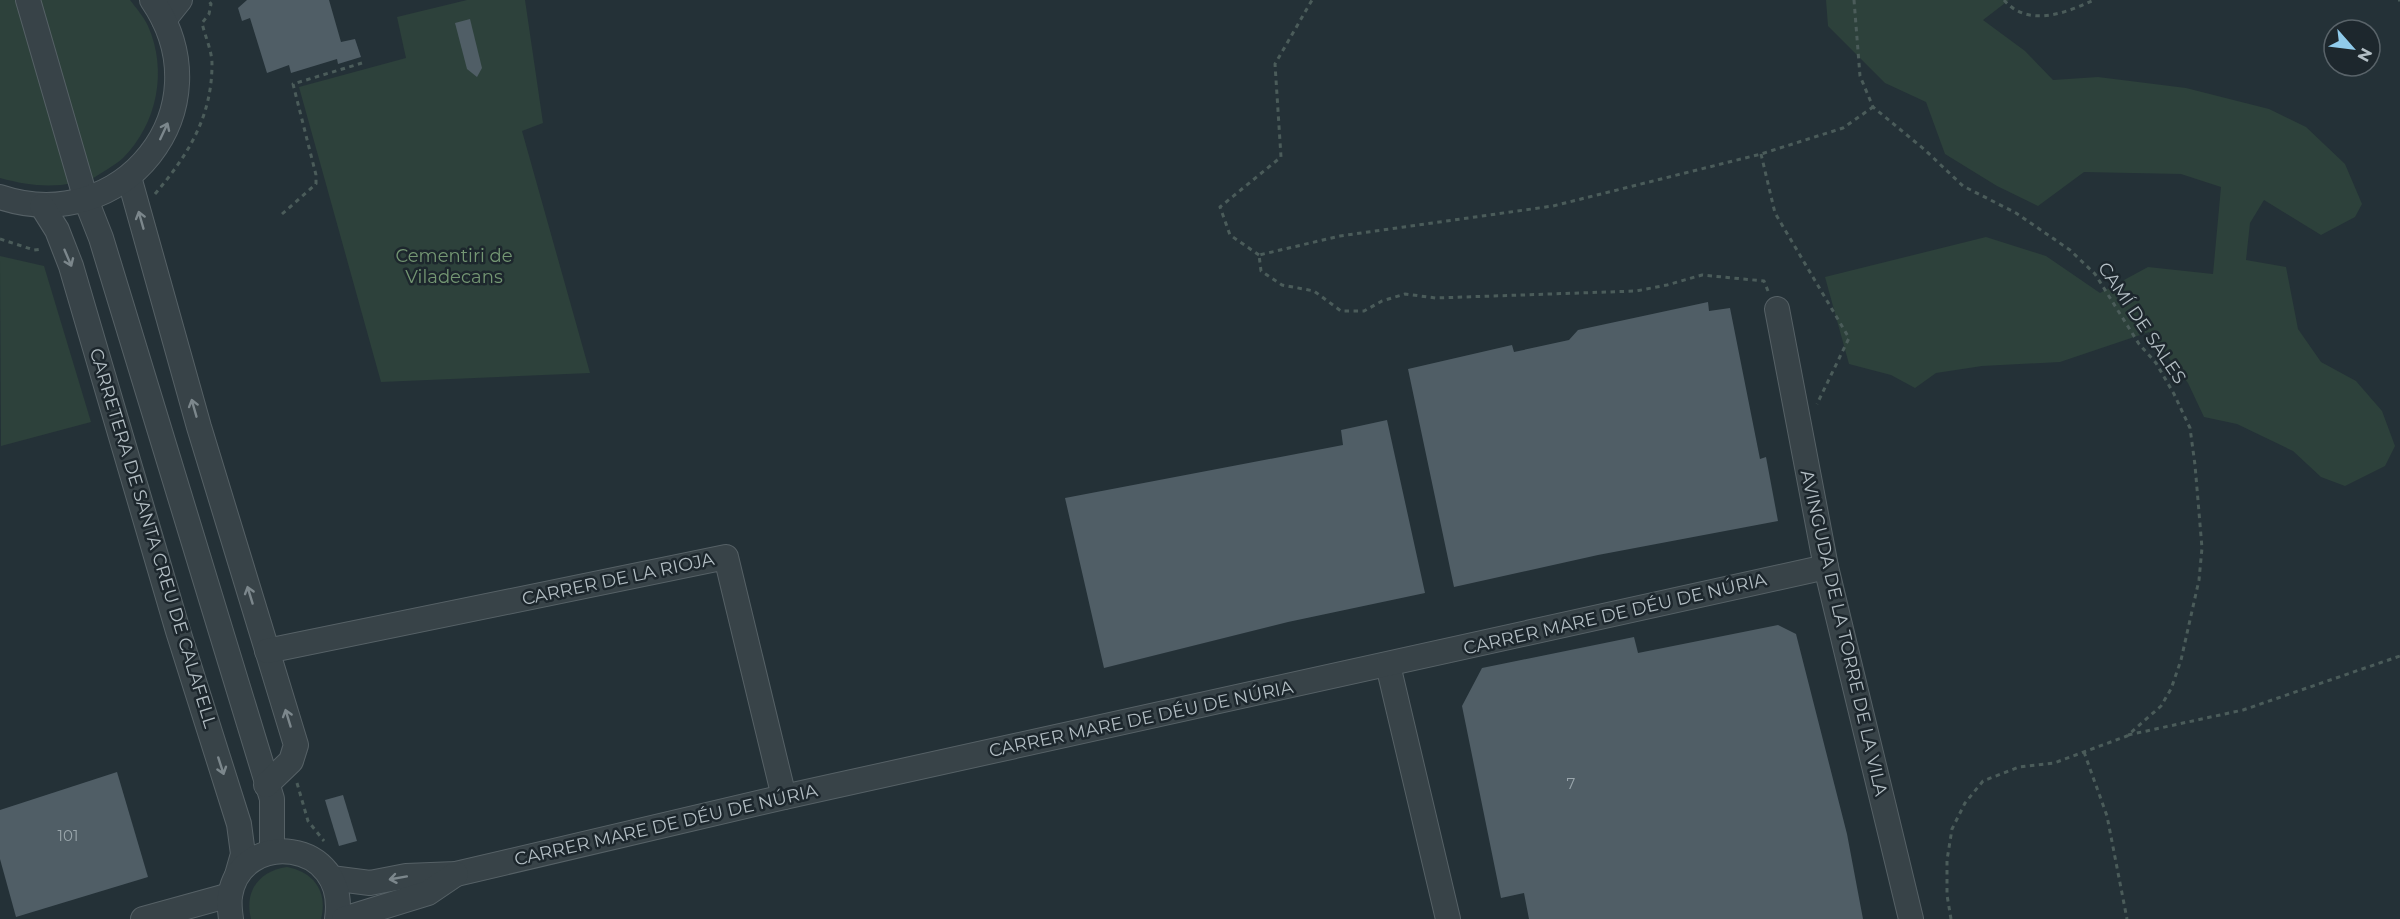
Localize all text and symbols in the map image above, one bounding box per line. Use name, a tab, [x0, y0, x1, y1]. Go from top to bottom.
north arrow	[2322, 18, 2382, 78]
text: N	[2353, 45, 2376, 65]
one-way arrow	[159, 122, 171, 140]
one-way arrow	[135, 211, 146, 230]
park label: Cementiri de Viladecans	[395, 245, 513, 288]
one-way arrow	[63, 248, 74, 266]
street label: CAMÍ DE SALES	[2093, 258, 2191, 388]
street label: CARRETERA DE SANTA CREU DE CALAFELL	[85, 345, 222, 731]
one-way arrow	[188, 399, 199, 418]
street label: AVINGUDA DE LA TORRE DE LA VILA	[1796, 468, 1892, 798]
street label: CARRER DE LA RIOJA	[520, 548, 716, 610]
street label: CARRER MARE DE DÉU DE NÚRIA	[1461, 568, 1769, 660]
one-way arrow	[244, 586, 255, 605]
street label: CARRER MARE DE DÉU DE NÚRIA	[987, 676, 1295, 762]
one-way arrow	[282, 709, 293, 728]
one-way arrow	[216, 756, 227, 775]
house number: 7	[1567, 774, 1576, 793]
street label: CARRER MARE DE DÉU DE NÚRIA	[512, 779, 820, 871]
house number: 101	[58, 826, 78, 845]
one-way arrow	[389, 873, 408, 884]

